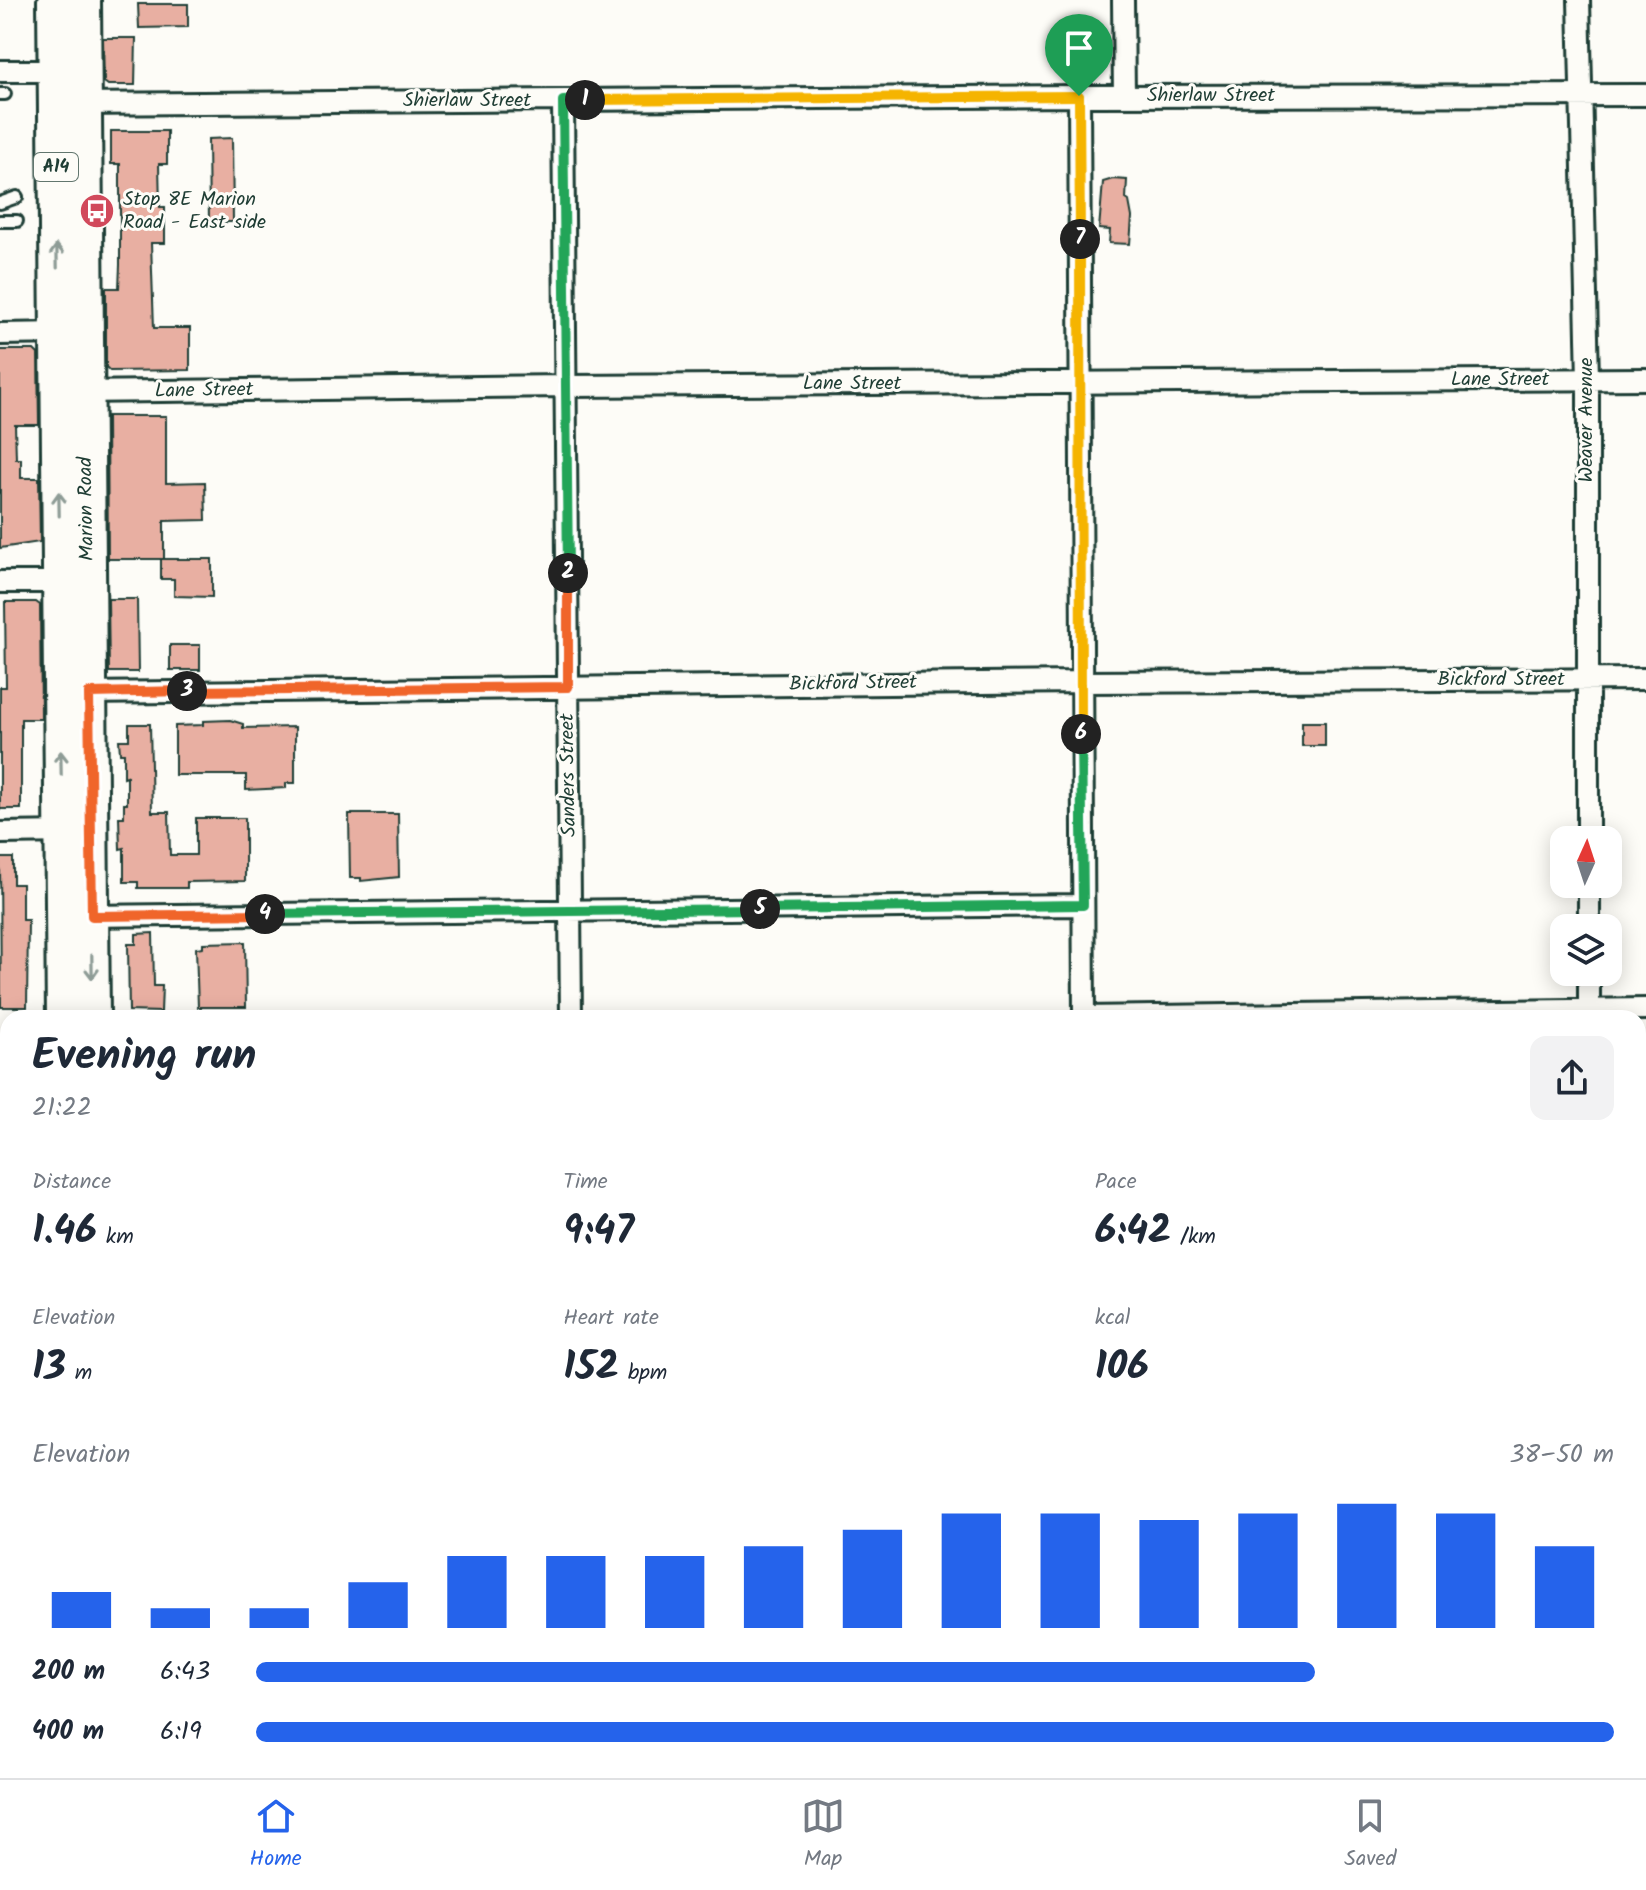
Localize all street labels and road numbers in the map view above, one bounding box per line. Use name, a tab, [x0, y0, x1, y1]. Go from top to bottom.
street label: Shierlaw Street	[1147, 80, 1275, 112]
street label: Shierlaw Street	[403, 85, 531, 117]
road number: A14	[34, 153, 78, 181]
street label: Weaver Avenue	[1571, 358, 1603, 482]
street label: Lane Street	[1451, 364, 1550, 396]
street label: Lane Street	[803, 368, 902, 400]
street label: Lane Street	[154, 374, 254, 408]
street label: Marion Road	[70, 456, 104, 561]
street label: Bickford Street	[1437, 664, 1565, 696]
street label: Bickford Street	[789, 667, 917, 701]
street label: Sanders Street	[552, 713, 586, 837]

